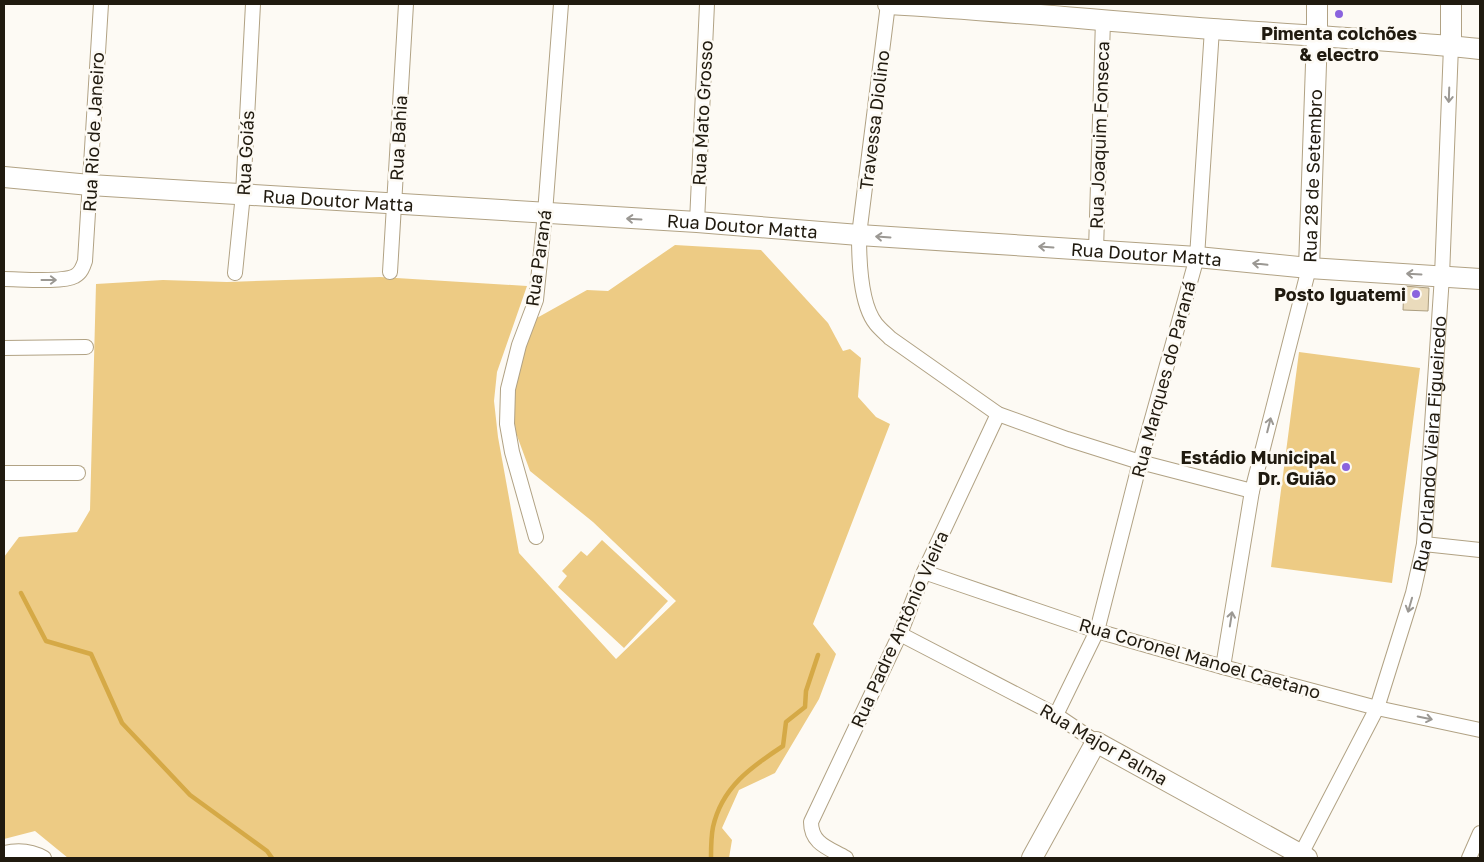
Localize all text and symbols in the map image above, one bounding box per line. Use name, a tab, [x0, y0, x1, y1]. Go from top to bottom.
marker: Pimenta colchões & electro	[1333, 8, 1345, 20]
place label: Pimenta colchões & electro	[1261, 22, 1417, 65]
street label: Rua Mato Grosso	[687, 40, 717, 186]
street label: Rua Joaquim Fonseca	[1085, 41, 1113, 229]
street label: Travessa Diolino	[855, 49, 893, 191]
street label: Rua Rio de Janeiro	[78, 52, 108, 212]
one-way arrow	[1444, 86, 1454, 102]
street label: Rua 28 de Setembro	[1298, 89, 1326, 263]
street label: Rua Bahia	[385, 95, 411, 181]
street label: Rua Goiás	[232, 110, 258, 196]
street label: Rua Doutor Matta	[262, 185, 414, 216]
street label: Rua Paraná	[520, 208, 556, 308]
street label: Rua Doutor Matta	[666, 209, 819, 243]
one-way arrow	[626, 214, 642, 223]
one-way arrow	[876, 232, 892, 242]
street label: Rua Doutor Matta	[1070, 238, 1223, 270]
one-way arrow	[1038, 242, 1054, 252]
one-way arrow	[1252, 259, 1268, 268]
one-way arrow	[1406, 270, 1422, 279]
one-way arrow	[41, 275, 57, 284]
street label: Rua Marques do Paraná	[1126, 278, 1200, 480]
place label: Posto Iguatemi	[1274, 283, 1406, 305]
marker: Posto Iguatemi	[1410, 288, 1422, 300]
street label: Rua Orlando Vieira Figueiredo	[1407, 315, 1450, 574]
one-way arrow	[1265, 418, 1274, 434]
place label: Estádio Municipal Dr. Guião	[1180, 446, 1336, 489]
marker: Estádio Municipal Dr. Guião	[1340, 461, 1352, 473]
street label: Rua Padre Antônio Vieira	[846, 527, 952, 731]
one-way arrow	[1404, 596, 1414, 612]
one-way arrow	[1226, 611, 1236, 627]
street label: Rua Coronel Manoel Caetano	[1077, 613, 1323, 703]
street label: Rua Major Palma	[1036, 699, 1172, 789]
one-way arrow	[1417, 714, 1433, 723]

